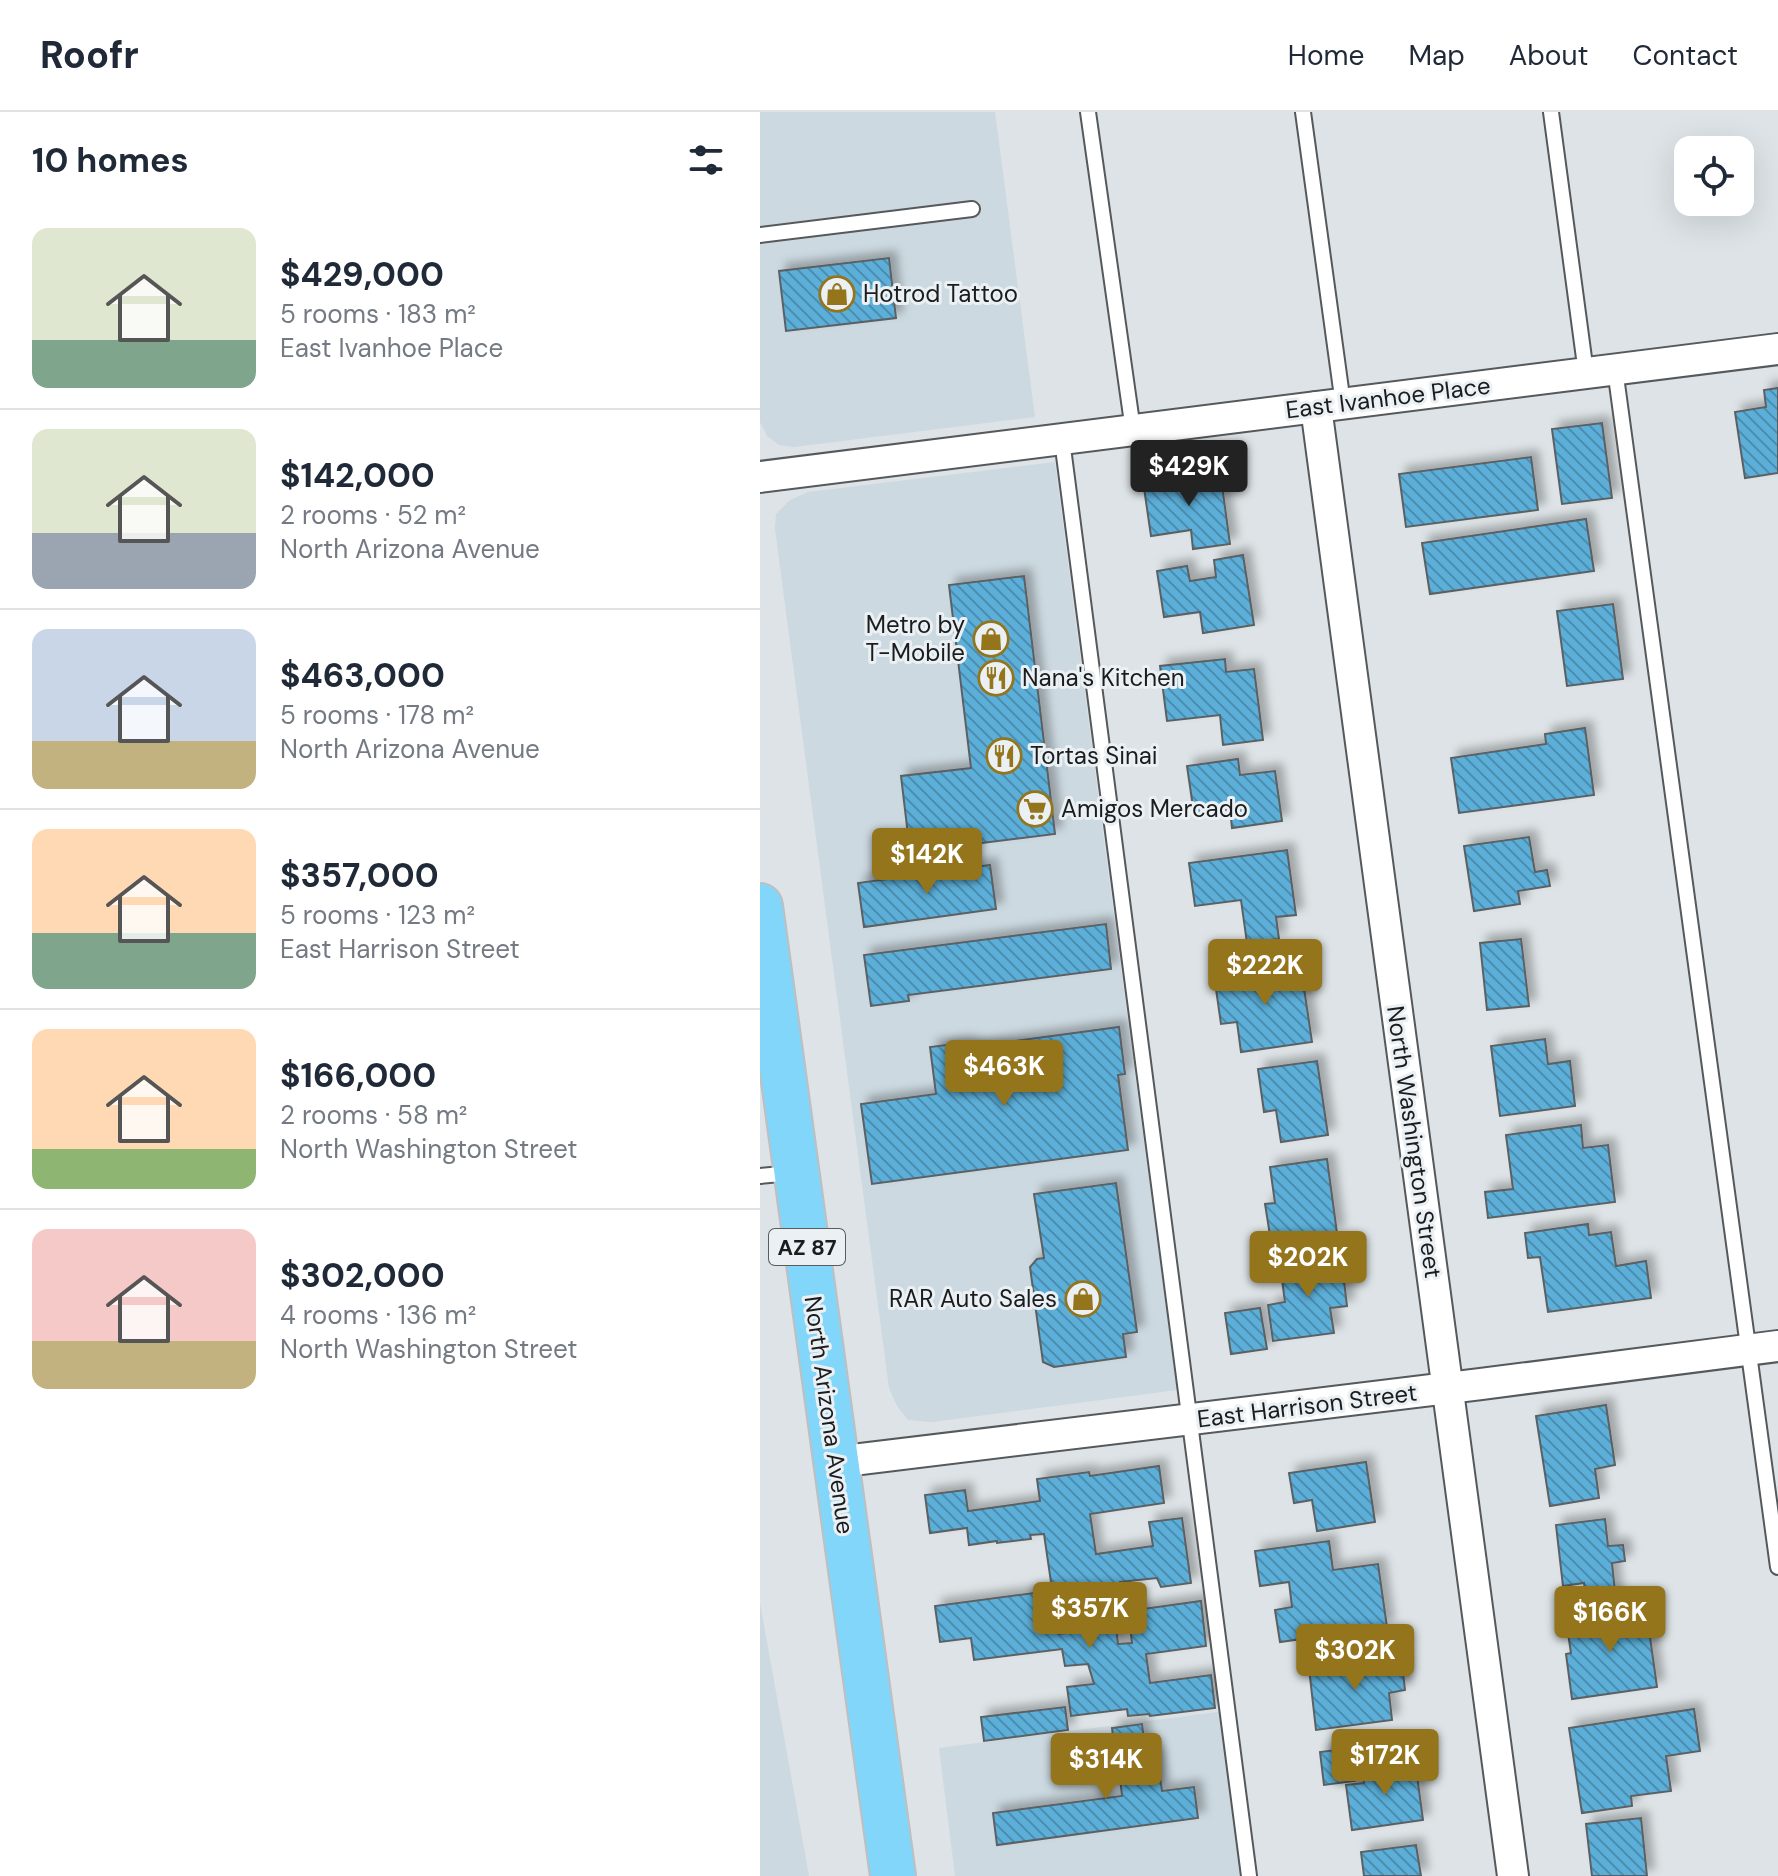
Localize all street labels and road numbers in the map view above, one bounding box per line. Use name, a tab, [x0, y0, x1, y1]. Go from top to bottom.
street label: East Ivanhoe Place	[1284, 370, 1492, 425]
street label: North Washington Street	[1380, 1004, 1449, 1280]
road number: AZ 87	[769, 1229, 845, 1265]
street label: North Arizona Avenue	[797, 1294, 862, 1536]
street label: East Harrison Street	[1195, 1377, 1419, 1434]

